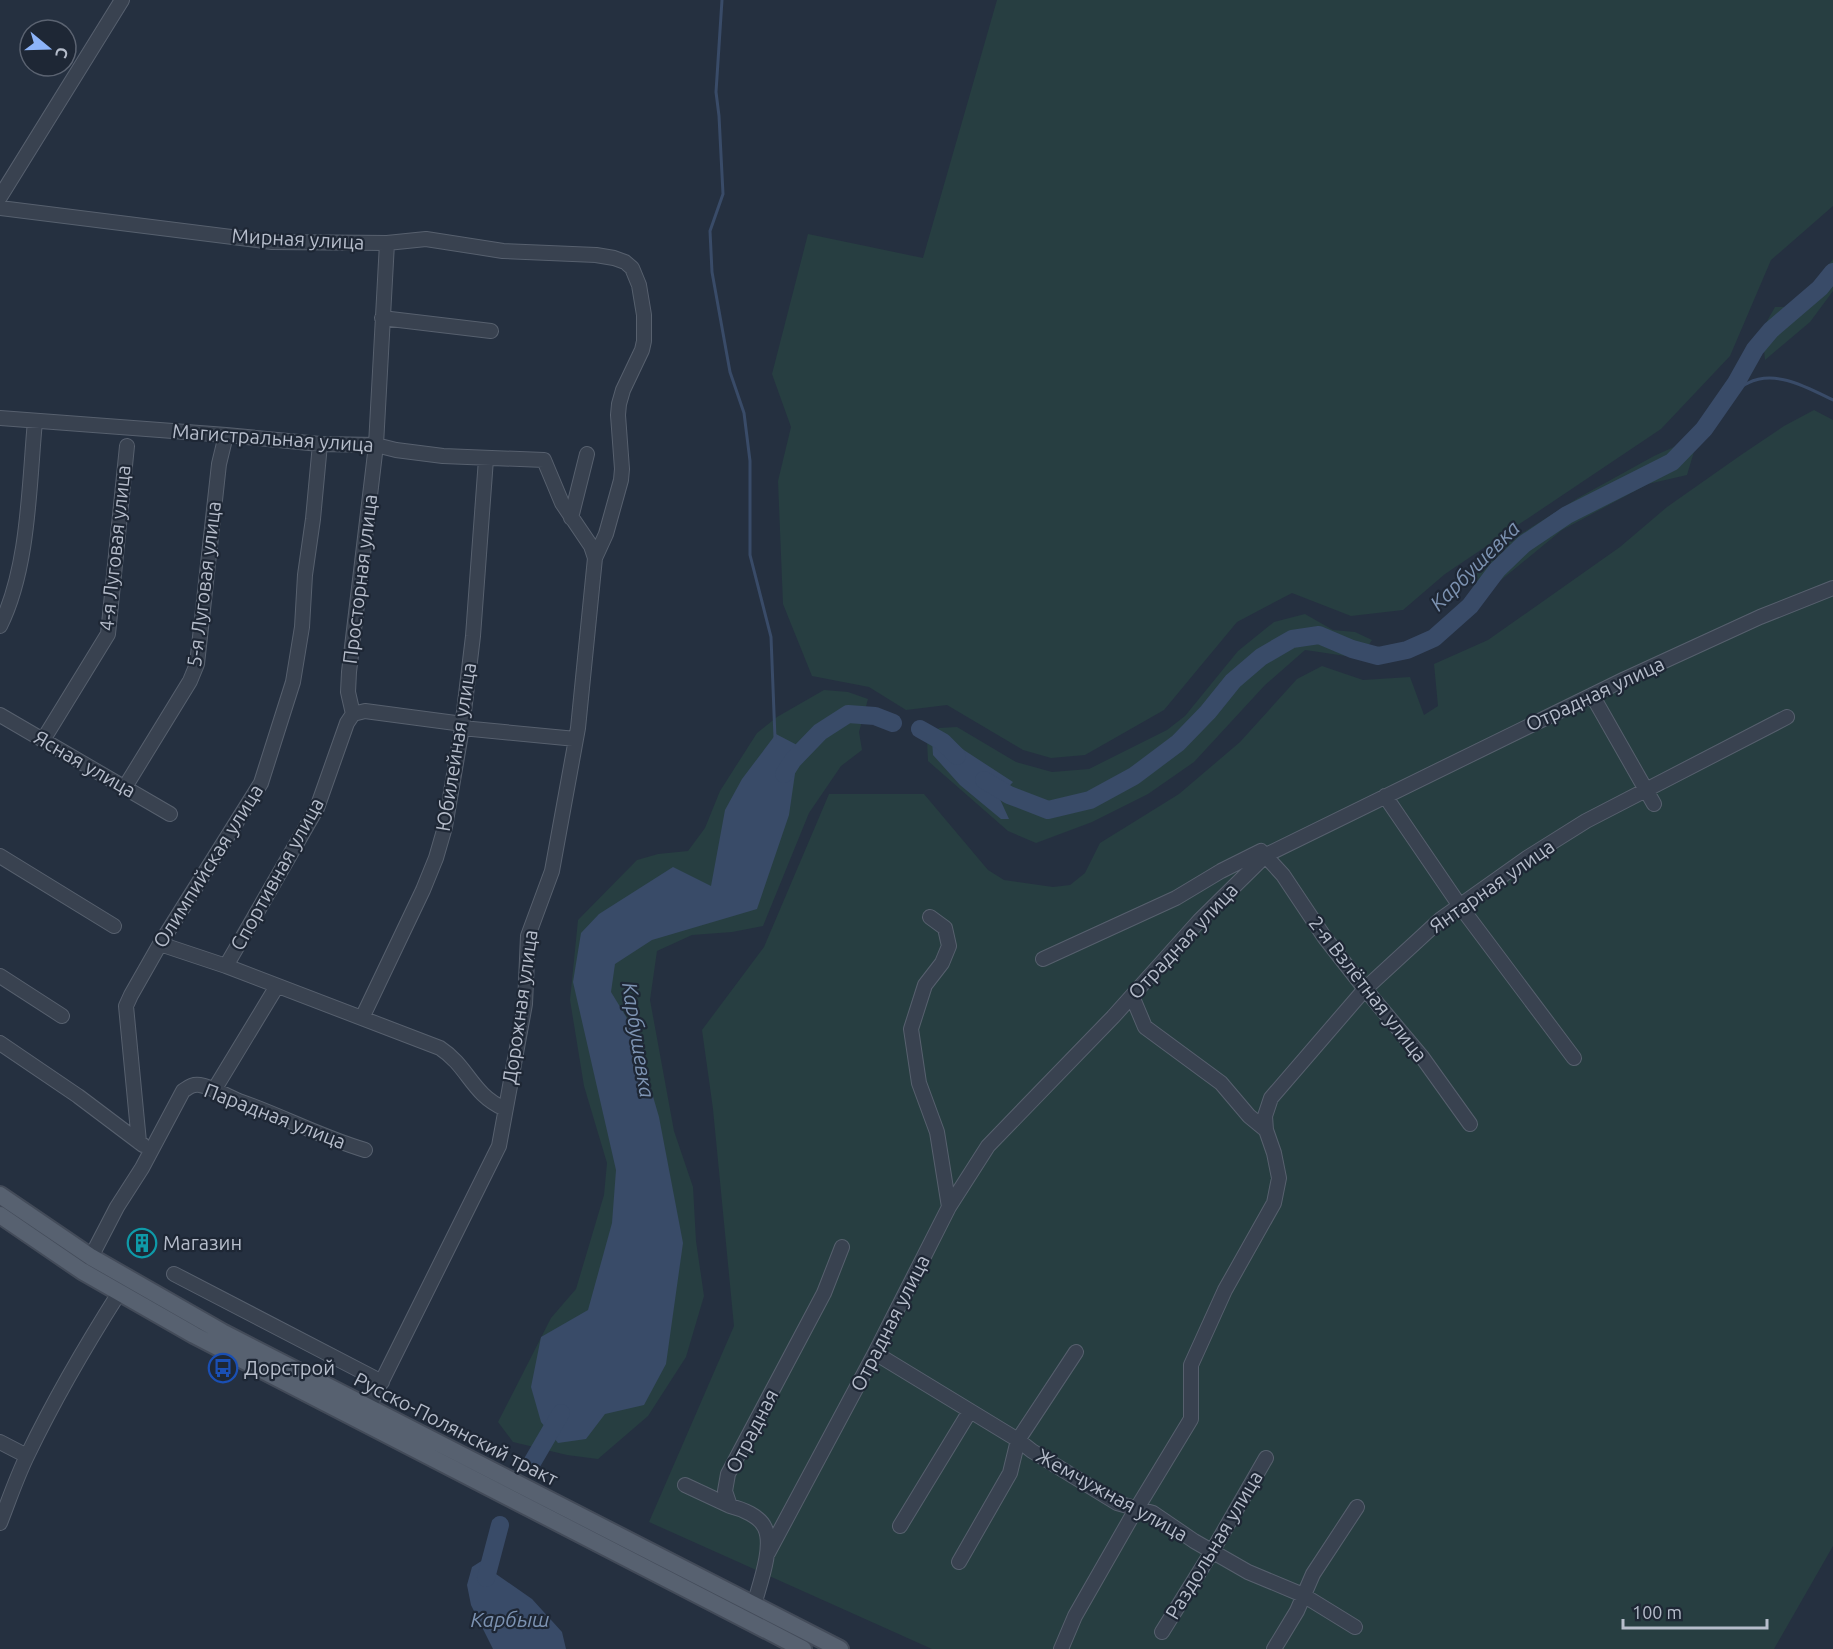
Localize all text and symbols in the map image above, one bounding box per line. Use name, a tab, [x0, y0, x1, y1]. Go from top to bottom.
north arrow	[18, 18, 78, 78]
text: С	[52, 45, 72, 61]
street label: Мирная улица	[231, 224, 365, 253]
street label: Магистральная улица	[171, 419, 375, 456]
street label: 4-я Луговая улица	[94, 464, 135, 632]
street label: Просторная улица	[338, 493, 381, 665]
street label: 5-я Луговая улица	[182, 500, 225, 668]
water label: Карбушевка	[1425, 516, 1524, 615]
street label: Отрадная улица	[1522, 651, 1668, 736]
street label: Юбилейная улица	[431, 661, 480, 833]
street label: Ясная улица	[30, 725, 140, 802]
street label: Олимпийская улица	[148, 780, 267, 952]
street label: Спортивная улица	[225, 793, 328, 954]
street label: Янтарная улица	[1425, 834, 1559, 937]
street label: Отрадная улица	[1123, 878, 1242, 1003]
street label: 2-я Взлётная улица	[1304, 911, 1432, 1066]
street label: Дорожная улица	[497, 928, 542, 1086]
water label: Карбушевка	[618, 980, 660, 1099]
street label: Парадная улица	[201, 1078, 349, 1153]
building icon: Магазин	[126, 1227, 158, 1259]
place label: Магазин	[163, 1231, 242, 1254]
street label: Отрадная улица	[845, 1251, 934, 1395]
bus stop icon: Дорстрой	[207, 1352, 239, 1384]
place label: Дорстрой	[244, 1356, 335, 1379]
street label: Русско-Полянский тракт	[350, 1367, 562, 1490]
street label: Отрадная	[721, 1385, 782, 1476]
street label: Жемчужная улица	[1033, 1443, 1192, 1546]
street label: Раздольная улица	[1160, 1466, 1267, 1623]
scale bar	[1623, 1592, 1767, 1630]
text: 100 m	[1632, 1602, 1682, 1622]
water label: Карбыш	[471, 1607, 549, 1631]

